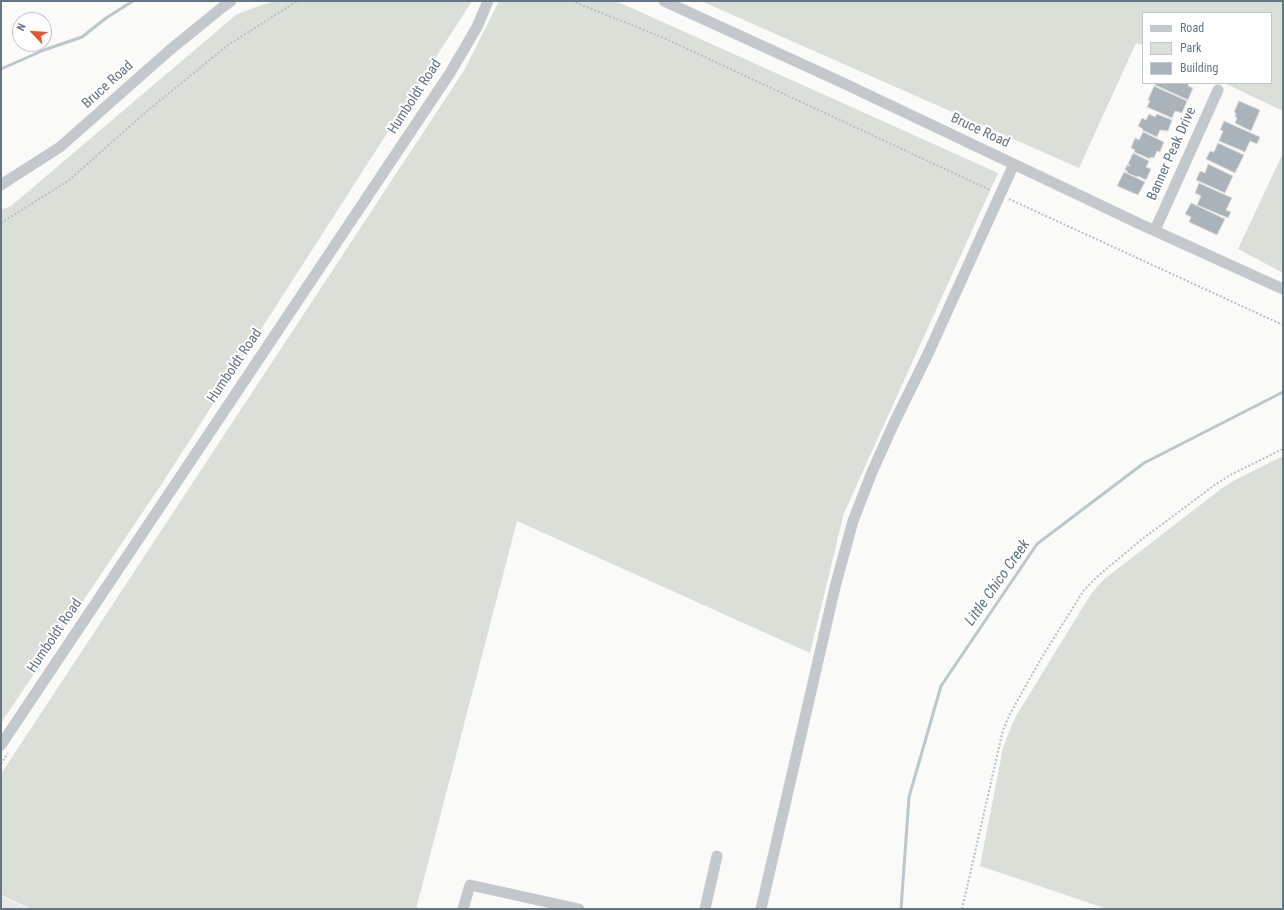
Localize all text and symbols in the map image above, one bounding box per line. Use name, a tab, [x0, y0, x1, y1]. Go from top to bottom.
north arrow	[12, 12, 52, 52]
legend	[1142, 12, 1272, 84]
text: N	[14, 21, 29, 33]
text: Road	[1180, 21, 1204, 35]
text: Park	[1180, 41, 1201, 55]
street label: Humboldt Road	[385, 57, 445, 137]
street label: Bruce Road	[79, 58, 137, 112]
text: Building	[1180, 61, 1218, 75]
street label: Banner Peak Drive	[1144, 105, 1200, 203]
street label: Bruce Road	[948, 110, 1012, 152]
street label: Humboldt Road	[204, 326, 266, 406]
water label: Little Chico Creek	[962, 536, 1034, 630]
street label: Humboldt Road	[24, 596, 86, 676]

